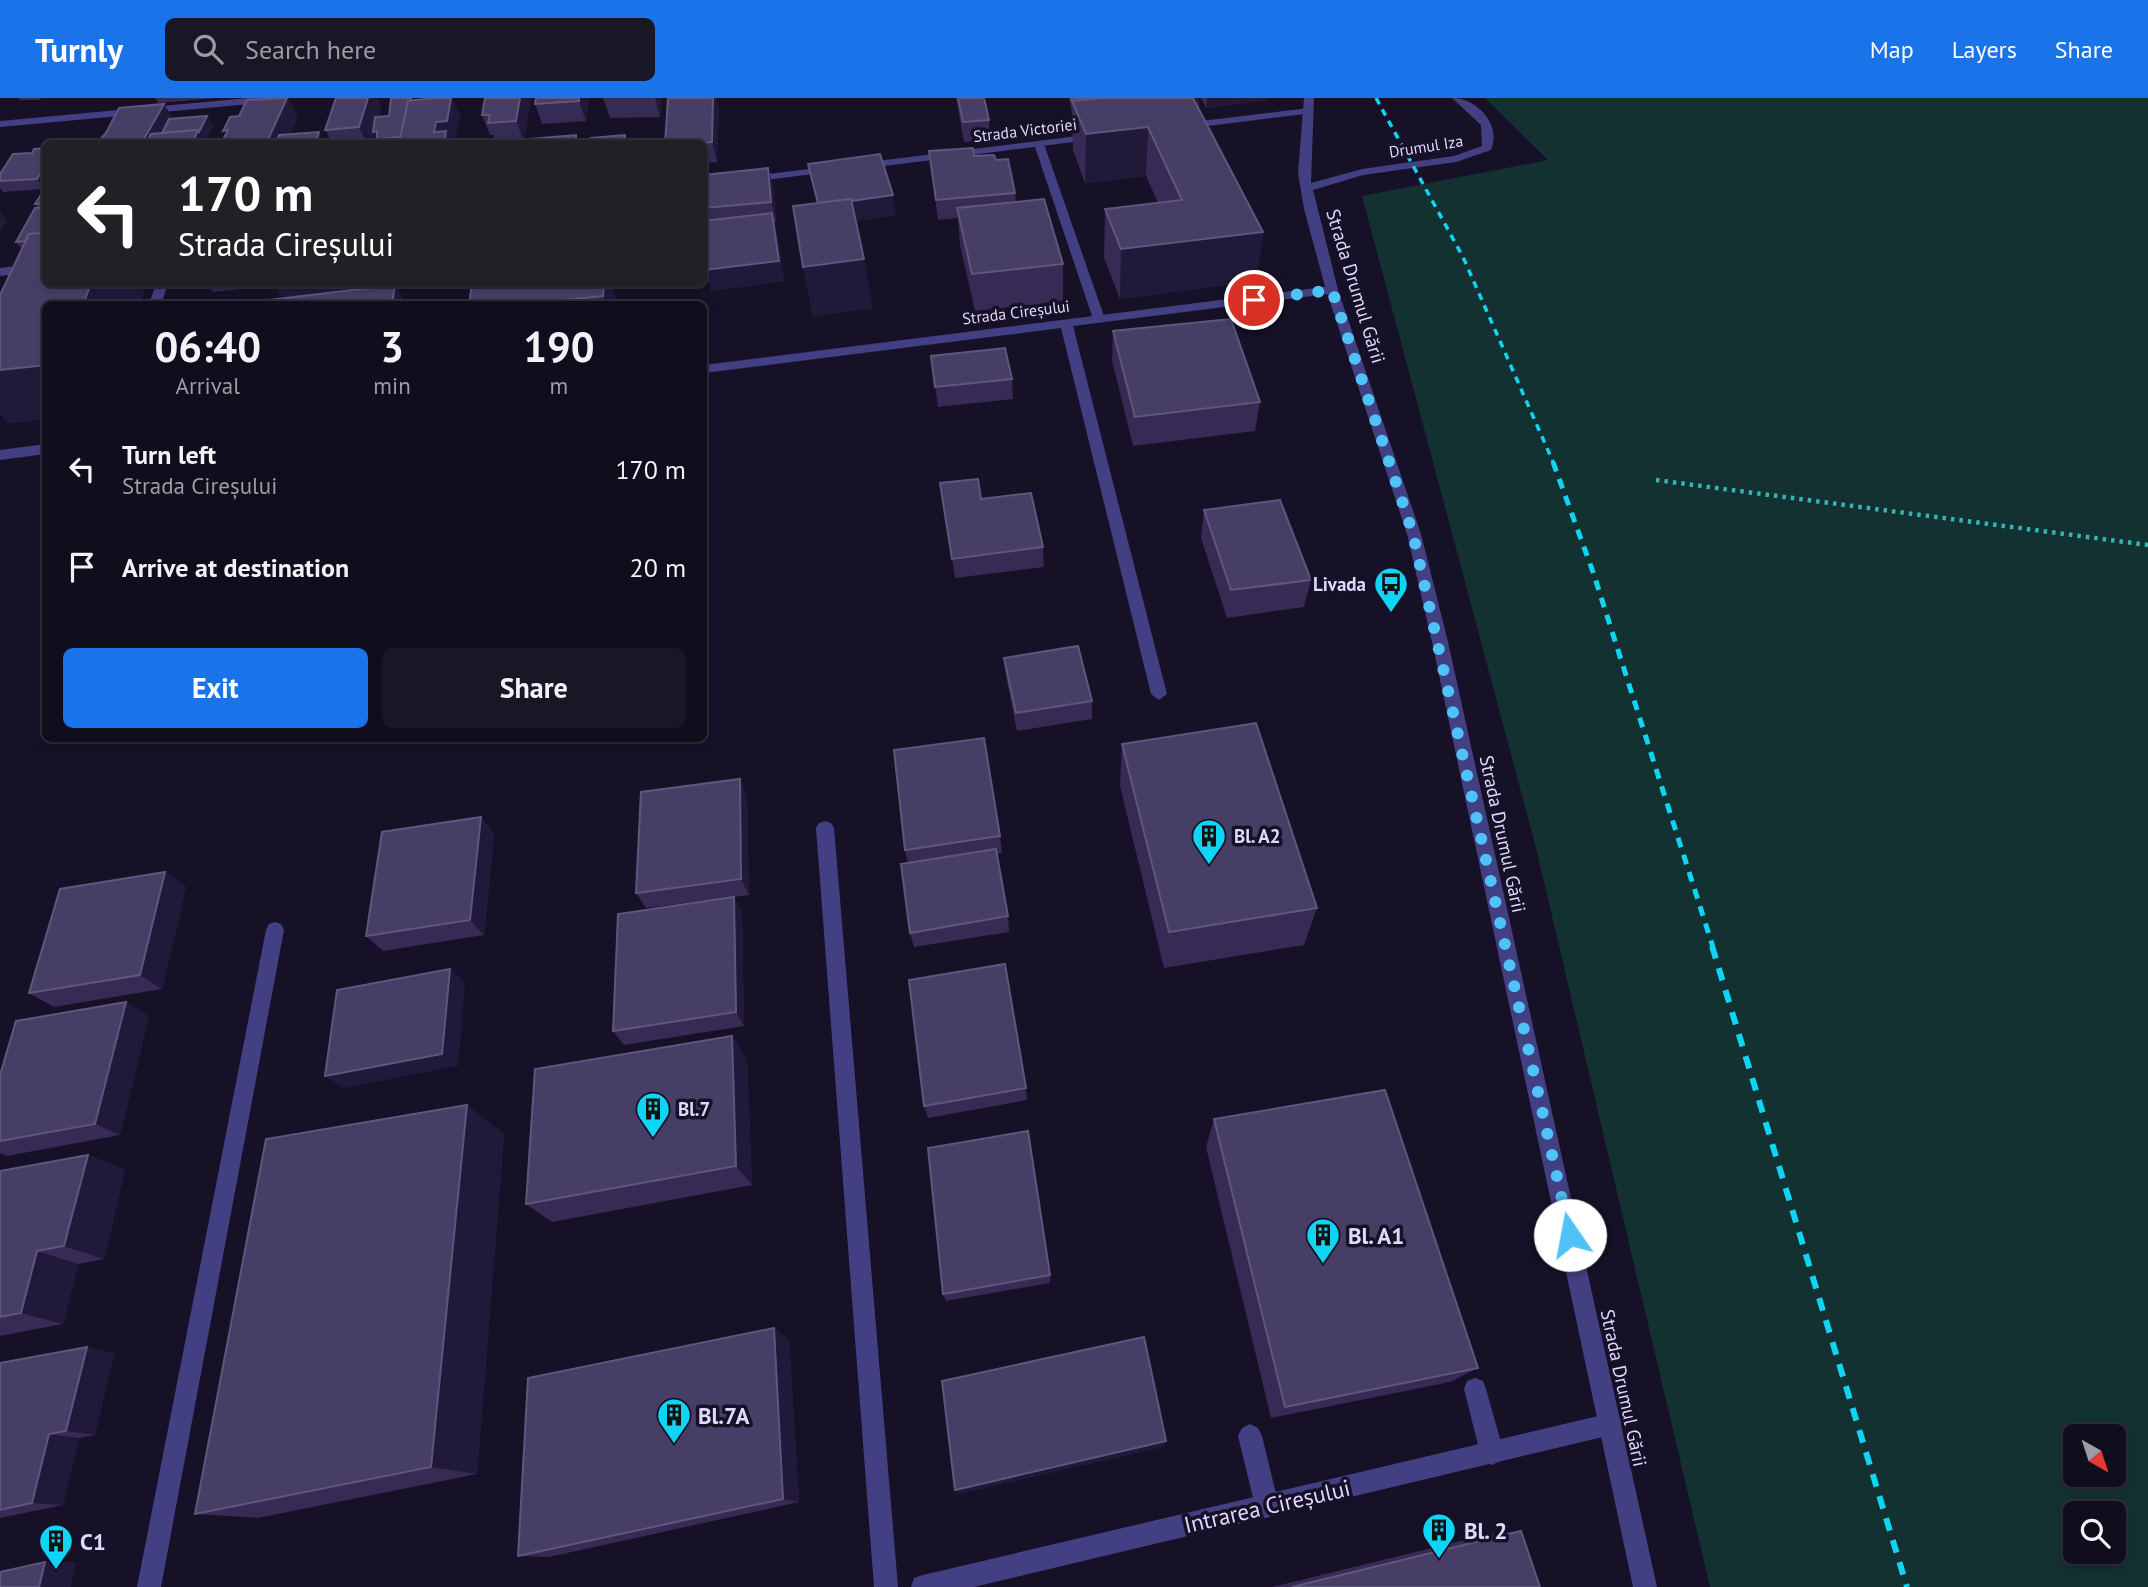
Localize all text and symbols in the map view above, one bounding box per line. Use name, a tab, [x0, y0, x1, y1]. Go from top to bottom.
search box	[165, 18, 655, 81]
text: Turnly	[35, 28, 123, 71]
icon: search	[189, 30, 227, 68]
text: Search here	[245, 33, 376, 66]
text: Map	[1870, 34, 1914, 65]
text: Layers	[1952, 34, 2017, 65]
text: Share	[2055, 34, 2113, 65]
street label: Strada Victoriei	[972, 114, 1078, 146]
street label: Drumul Iza	[1387, 130, 1465, 162]
text: 170 m	[178, 161, 313, 225]
icon: left	[63, 168, 154, 259]
street label: Strada Drumul Gării	[1321, 206, 1391, 366]
text: Strada Cireșului	[178, 223, 394, 265]
pin	[1224, 270, 1284, 330]
icon: arrive	[1235, 281, 1273, 319]
street label: Strada Cireșului	[961, 295, 1071, 329]
text: 06:40	[154, 319, 261, 374]
text: 3	[380, 319, 404, 374]
text: 190	[523, 319, 595, 374]
text: Arrival	[175, 371, 240, 400]
text: min	[373, 371, 411, 400]
text: m	[550, 371, 568, 400]
text: Turn left	[122, 438, 216, 471]
icon: left	[63, 450, 101, 488]
text: 170 m	[615, 453, 686, 486]
text: Strada Cireșului	[122, 471, 277, 500]
icon: arrive	[63, 548, 101, 586]
text: Arrive at destination	[122, 551, 349, 584]
text: 20 m	[630, 551, 686, 584]
bus stop icon: Livada	[1372, 565, 1410, 614]
place label: Livada	[1313, 572, 1366, 596]
button: Exit	[63, 648, 368, 728]
button: Share	[382, 648, 686, 728]
street label: Strada Drumul Gării	[1475, 753, 1531, 915]
building icon: Bl. A2	[1190, 817, 1228, 866]
place label: Bl. A2	[1234, 824, 1281, 848]
building icon: Bl.7	[634, 1090, 672, 1139]
place label: Bl.7	[678, 1097, 710, 1121]
position arrow	[1533, 1198, 1607, 1272]
building icon: Bl. A1	[1304, 1216, 1342, 1265]
place label: Bl. A1	[1348, 1221, 1404, 1250]
street label: Strada Drumul Gării	[1596, 1307, 1652, 1469]
building icon: Bl.7A	[655, 1396, 693, 1445]
place label: Bl.7A	[698, 1401, 750, 1430]
north arrow	[2063, 1424, 2126, 1488]
map controls	[2063, 1424, 2126, 1564]
street label: Intrarea Cireșului	[1181, 1473, 1353, 1539]
button: search	[2063, 1501, 2126, 1564]
building icon: Bl. 2	[1420, 1511, 1458, 1560]
place label: Bl. 2	[1464, 1516, 1507, 1545]
building icon: C1	[37, 1522, 75, 1571]
place label: C1	[80, 1527, 106, 1556]

